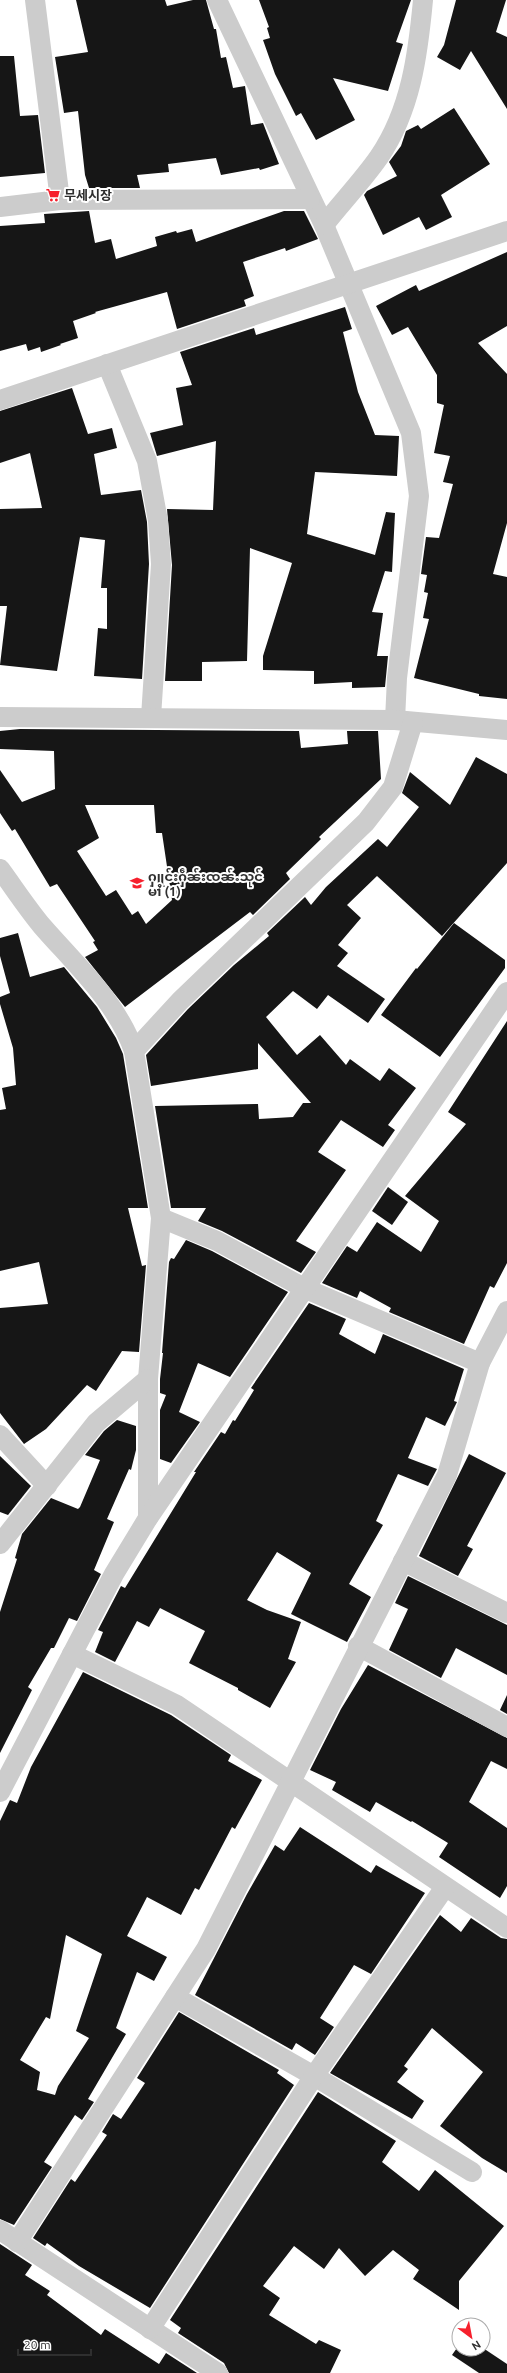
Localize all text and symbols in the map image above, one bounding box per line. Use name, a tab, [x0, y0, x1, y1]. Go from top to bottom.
supermarket icon: 무세시장	[45, 187, 61, 203]
place label: 무세시장	[64, 188, 112, 202]
place label: ႁူင်းႁဵၼ်းၸၼ်ႉသုင် မၢႆ (1)	[148, 867, 263, 899]
school or university icon: ႁူင်းႁဵၼ်းၸၼ်ႉသုင် မၢႆ (1)	[129, 875, 145, 891]
north arrow	[451, 2317, 491, 2357]
scale bar	[18, 2331, 91, 2357]
text: 20 m	[24, 2338, 51, 2351]
text: N	[470, 2338, 483, 2353]

